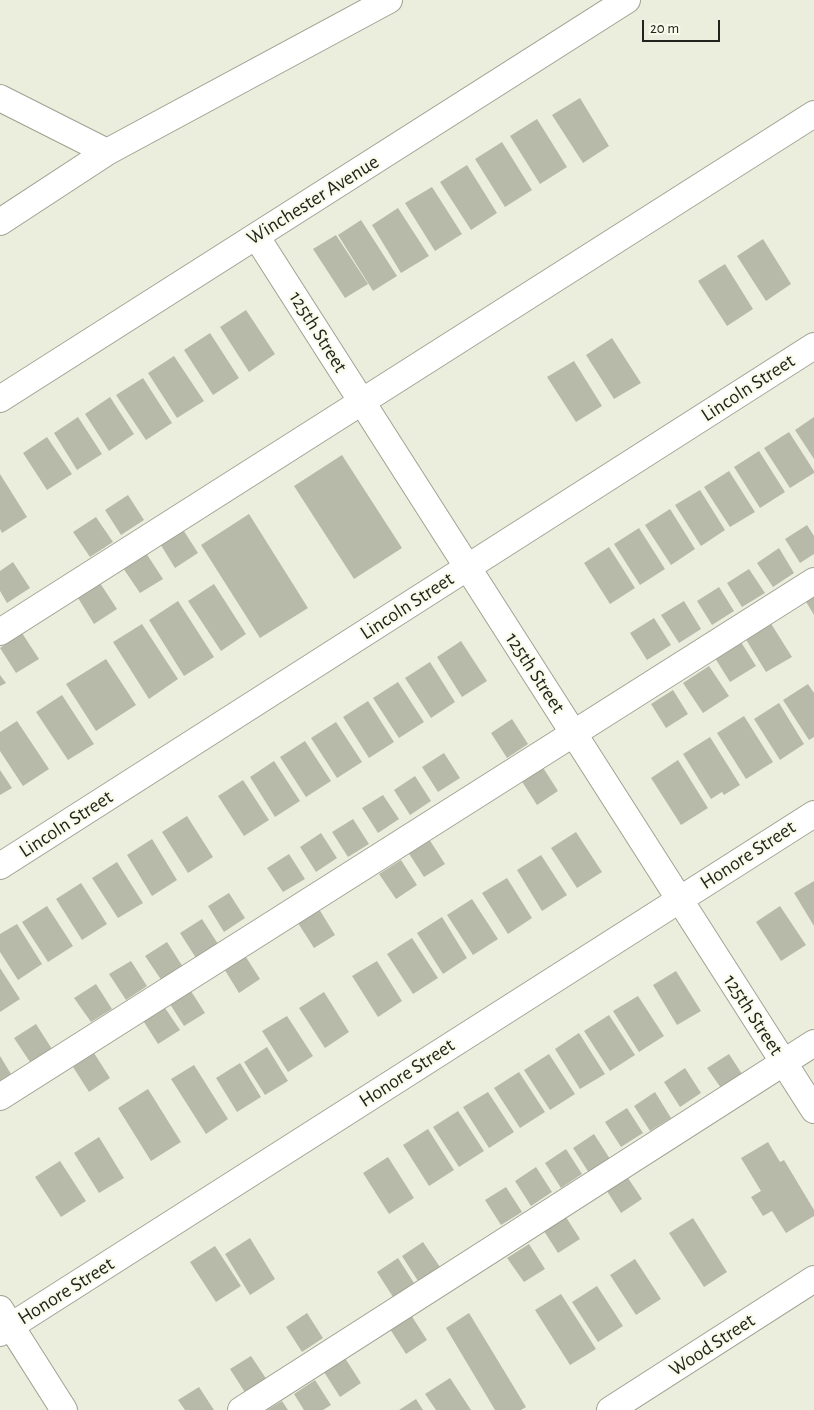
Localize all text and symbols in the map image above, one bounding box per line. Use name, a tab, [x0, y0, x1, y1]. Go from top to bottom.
scale bar	[644, 10, 722, 42]
text: 20 m	[650, 21, 679, 36]
street label: Winchester Avenue	[243, 150, 383, 250]
street label: 125th Street	[284, 287, 352, 377]
street label: Lincoln Street	[697, 349, 799, 427]
street label: Lincoln Street	[356, 567, 458, 645]
street label: 125th Street	[500, 628, 570, 718]
street label: Lincoln Street	[15, 785, 117, 863]
street label: Honore Street	[696, 815, 800, 895]
street label: 125th Street	[718, 970, 788, 1060]
street label: Honore Street	[355, 1033, 459, 1113]
street label: Honore Street	[13, 1252, 119, 1330]
street label: Wood Street	[665, 1308, 759, 1382]

